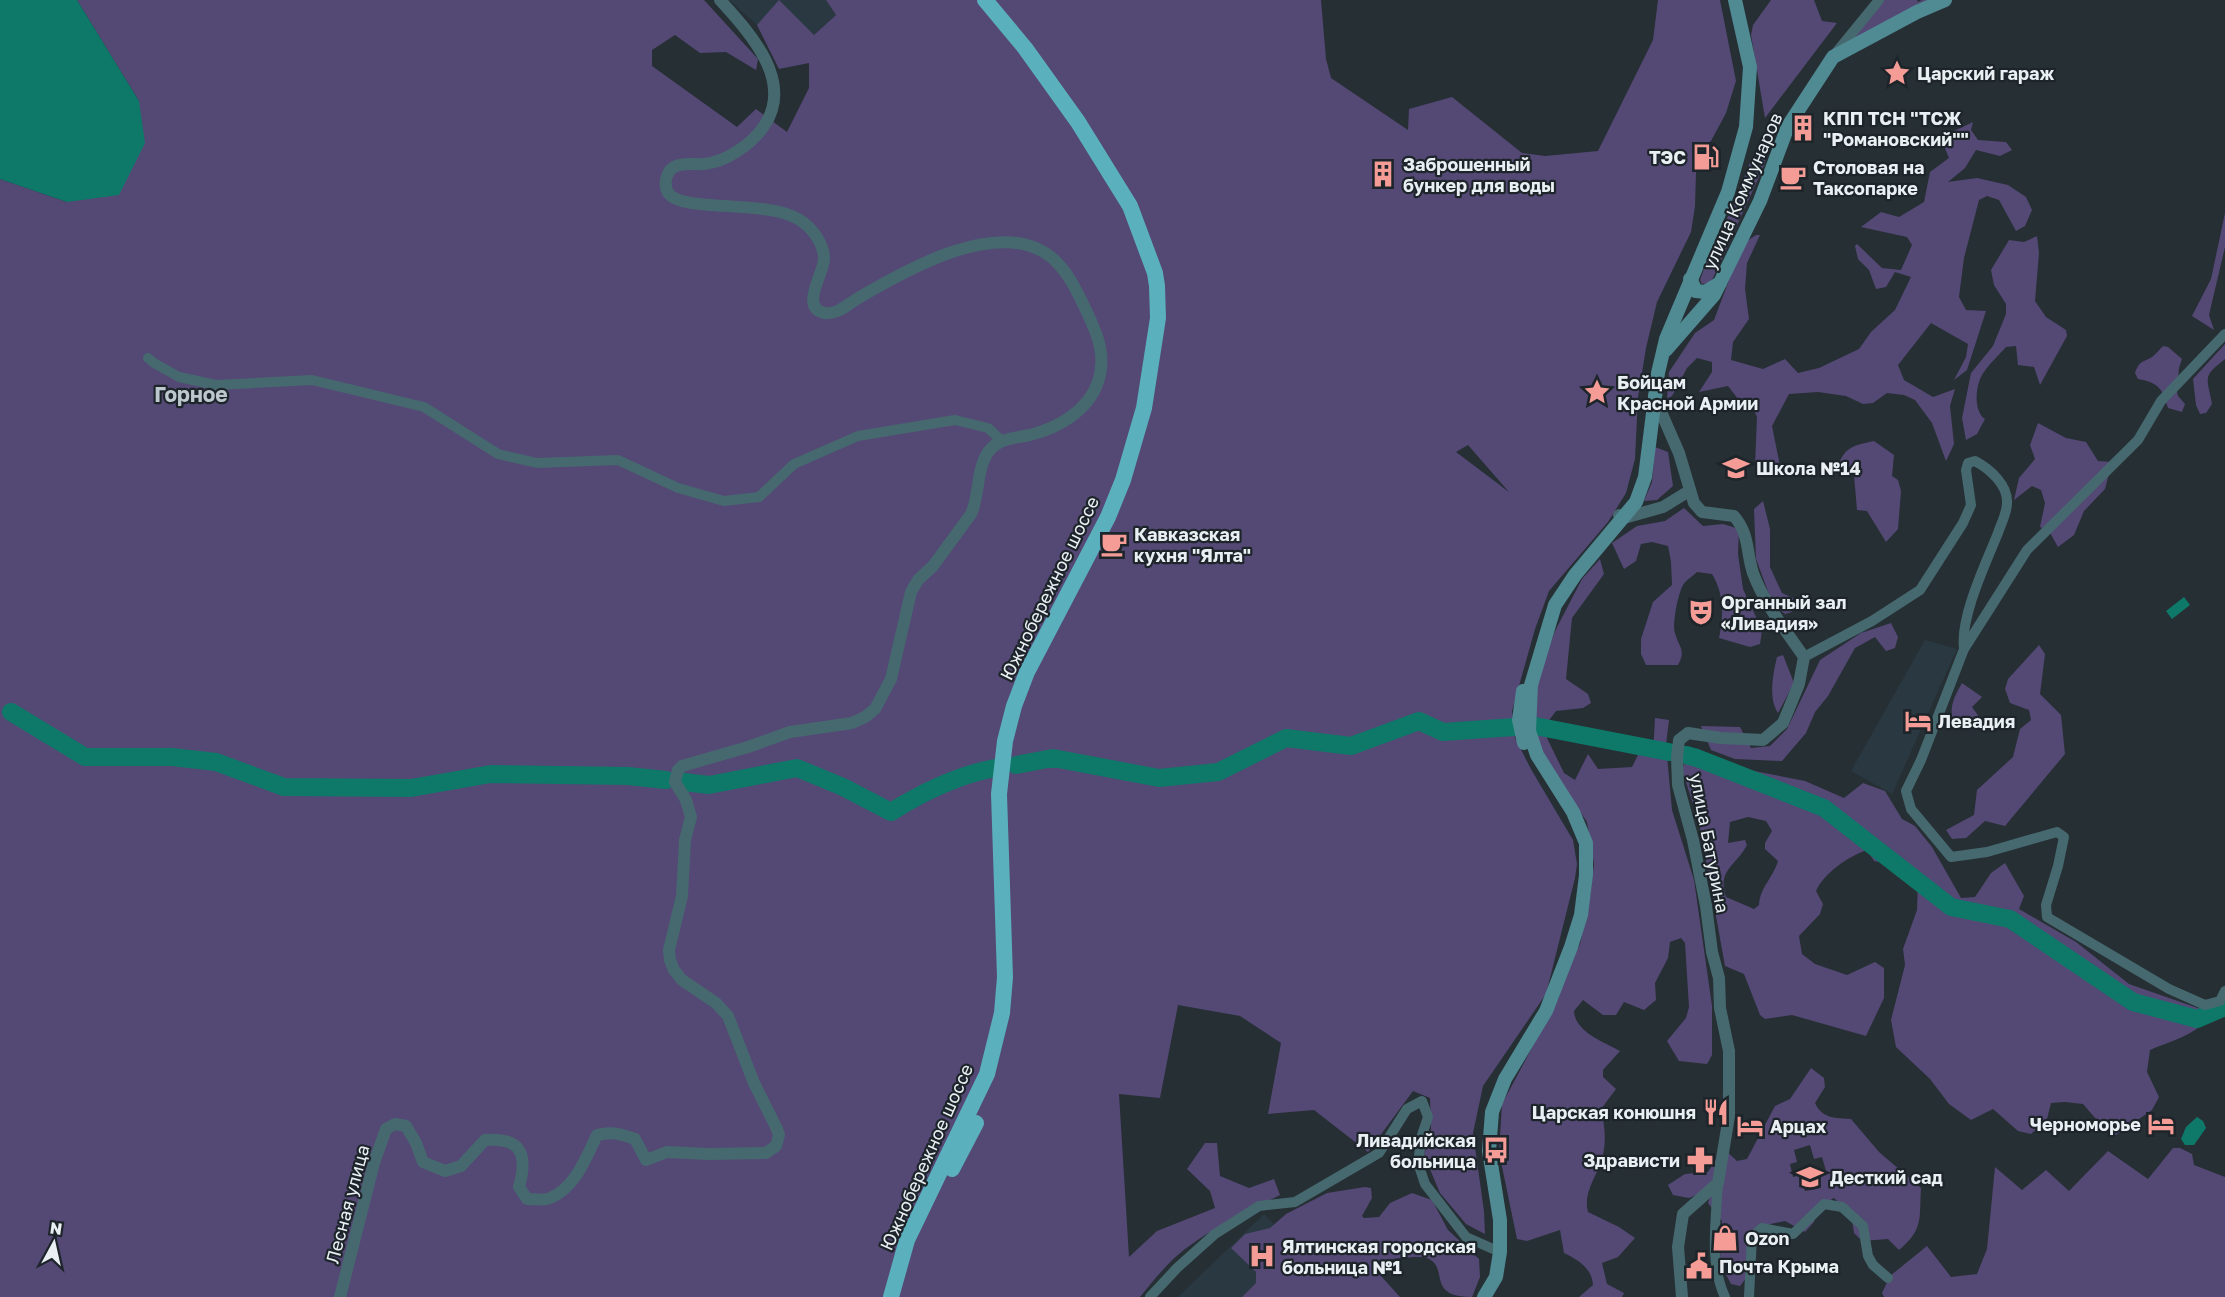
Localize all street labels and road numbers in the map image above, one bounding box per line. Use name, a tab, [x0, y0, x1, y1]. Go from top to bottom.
street label: улица Коммунаров	[1697, 109, 1787, 273]
street label: Южнобережное шоссе	[995, 492, 1103, 684]
street label: улица Батурина	[1686, 771, 1734, 915]
street label: Южнобережное шоссе	[875, 1060, 977, 1254]
street label: Лесная улица	[321, 1142, 373, 1266]

